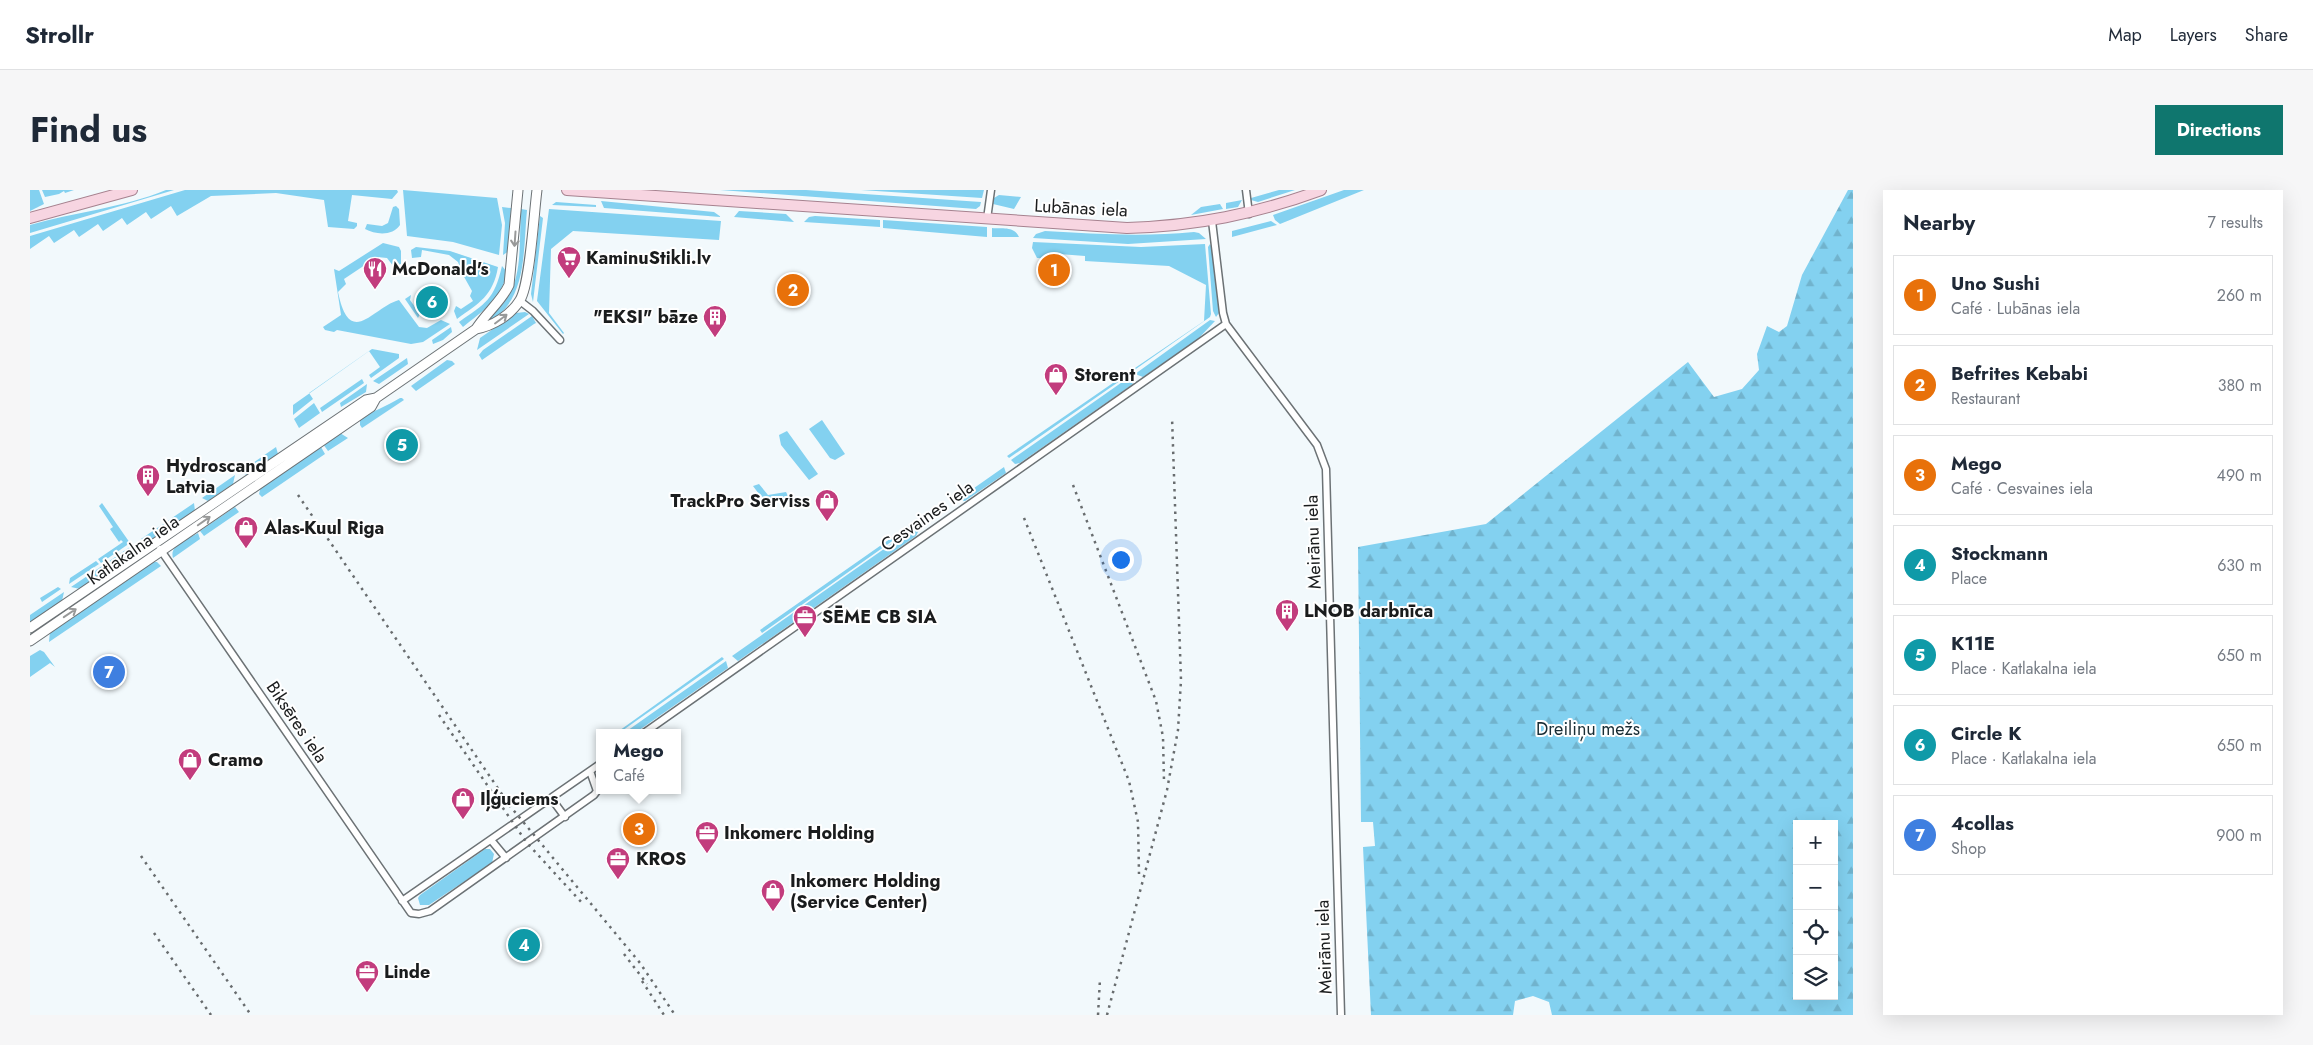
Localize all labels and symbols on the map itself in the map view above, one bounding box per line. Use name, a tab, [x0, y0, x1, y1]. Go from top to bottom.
street label: Lubānas iela	[1034, 193, 1128, 223]
one-way arrow	[510, 230, 519, 246]
supermarket icon: KaminuStikli.lv	[556, 245, 582, 279]
place label: KaminuStikli.lv	[586, 245, 712, 271]
pin: 1	[1038, 251, 1070, 289]
restaurant icon: McDonald's	[362, 256, 388, 290]
place label: McDonald's	[392, 256, 489, 282]
pin: 2	[777, 271, 809, 309]
pin: 6	[416, 283, 448, 321]
place label: "EKSI" bāze	[593, 304, 698, 330]
building icon: "EKSI" bāze	[702, 304, 728, 338]
one-way arrow	[493, 313, 507, 324]
shop icon: Storent	[1043, 362, 1069, 396]
place label: Storent	[1074, 362, 1135, 388]
pin: 5	[386, 426, 418, 464]
place label: Hydroscand Latvia	[166, 453, 267, 500]
building icon: Hydroscand Latvia	[135, 463, 161, 497]
street label: Cesvaines iela	[875, 474, 979, 558]
place label: TrackPro Serviss	[671, 488, 810, 514]
shop icon: TrackPro Serviss	[814, 488, 840, 522]
street label: Meirānu iela	[1298, 494, 1328, 590]
street label: Katlakalna iela	[82, 509, 184, 591]
shop icon: Alas-Kuul Riga	[233, 515, 259, 549]
place label: Alas-Kuul Riga	[263, 515, 384, 541]
one-way arrow	[197, 516, 211, 526]
your location	[1108, 547, 1134, 573]
building icon: LNOB darbnīca	[1274, 598, 1300, 632]
place label: LNOB darbnīca	[1304, 598, 1433, 624]
office icon: SĒME CB SIA	[792, 604, 818, 638]
place label: SĒME CB SIA	[822, 604, 937, 630]
one-way arrow	[63, 608, 77, 618]
pin: 7	[93, 653, 125, 691]
street label: Biksēres iela	[260, 676, 334, 768]
park label: Dreiliņu mežs	[1536, 716, 1640, 742]
shop icon: Cramo	[177, 747, 203, 781]
place label: Cramo	[208, 747, 263, 773]
shop icon: Iļģuciems	[450, 786, 476, 820]
place label: Iļģuciems	[480, 786, 558, 812]
pin: 3	[623, 810, 655, 848]
office icon: Inkomerc Holding	[694, 820, 720, 854]
place label: Inkomerc Holding	[724, 820, 874, 846]
office icon: KROS	[605, 846, 631, 880]
place label: KROS	[636, 846, 686, 872]
place label: Inkomerc Holding (Service Center)	[790, 868, 940, 915]
shop icon: Inkomerc Holding (Service Center)	[760, 878, 786, 912]
street label: Meirānu iela	[1309, 899, 1339, 995]
pin: 4	[508, 926, 540, 964]
office icon: Linde	[354, 959, 380, 993]
place label: Linde	[384, 959, 430, 985]

